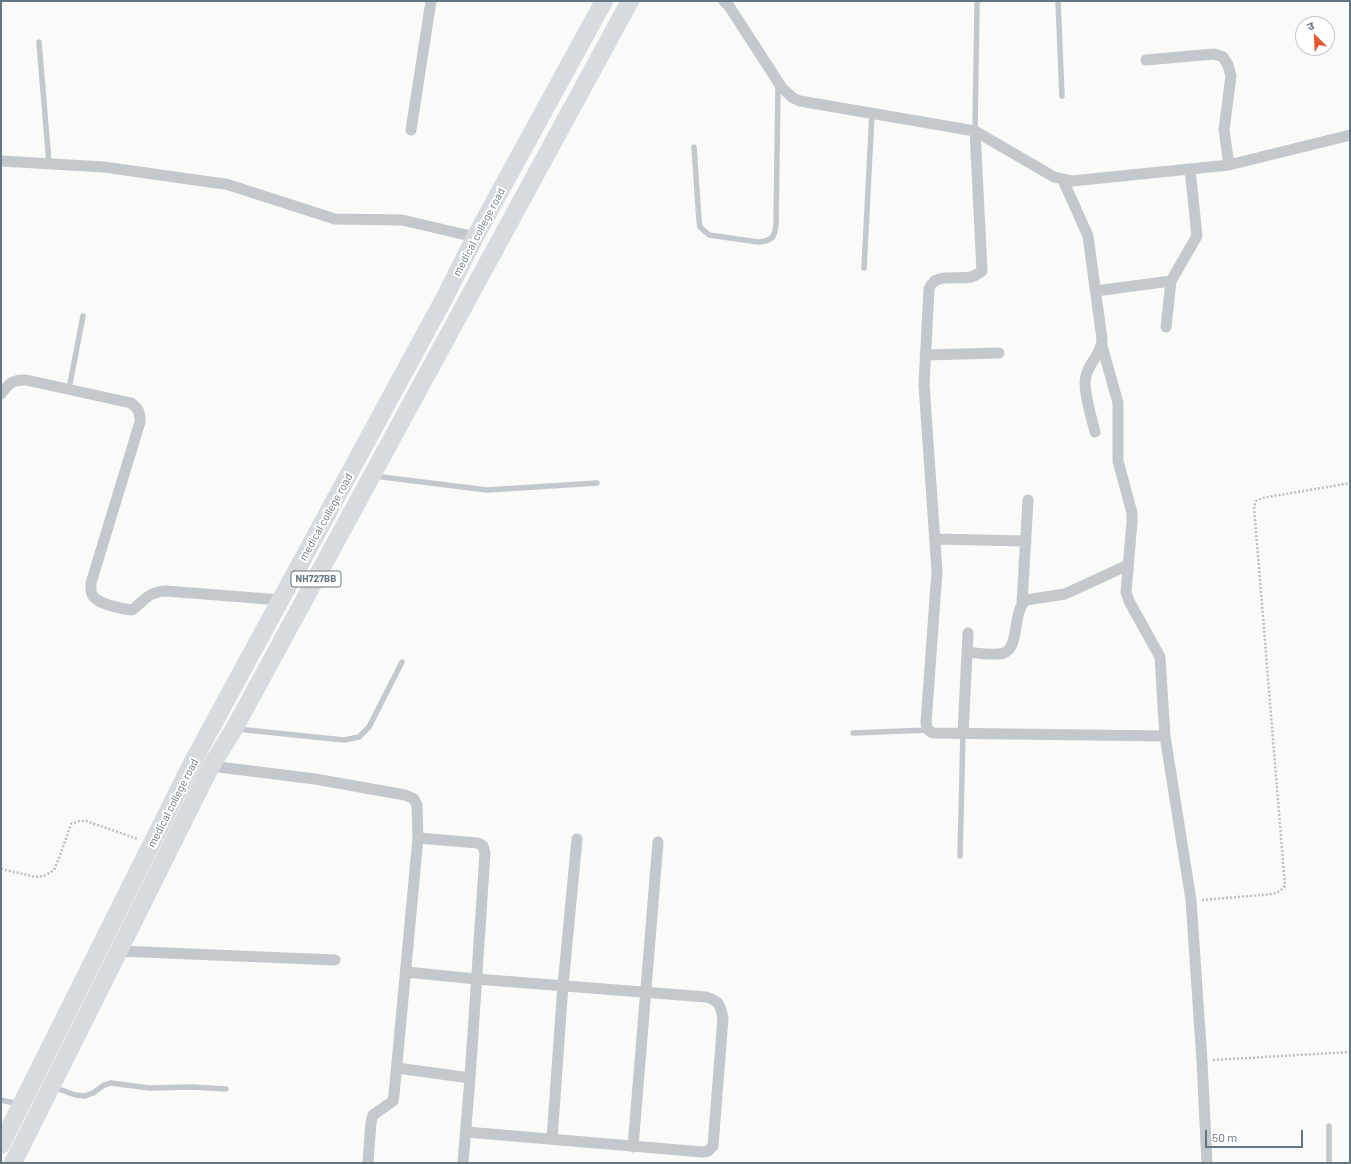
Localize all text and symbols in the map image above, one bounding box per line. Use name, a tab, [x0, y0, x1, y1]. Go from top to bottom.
north arrow	[1295, 16, 1335, 56]
text: उ	[1305, 18, 1316, 33]
street label: medical college road	[450, 186, 508, 278]
street label: medical college road	[296, 471, 356, 563]
road number: NH727BB	[291, 571, 341, 587]
street label: medical college road	[145, 756, 201, 850]
scale bar	[1207, 1122, 1305, 1148]
text: 50 m	[1212, 1130, 1237, 1144]

